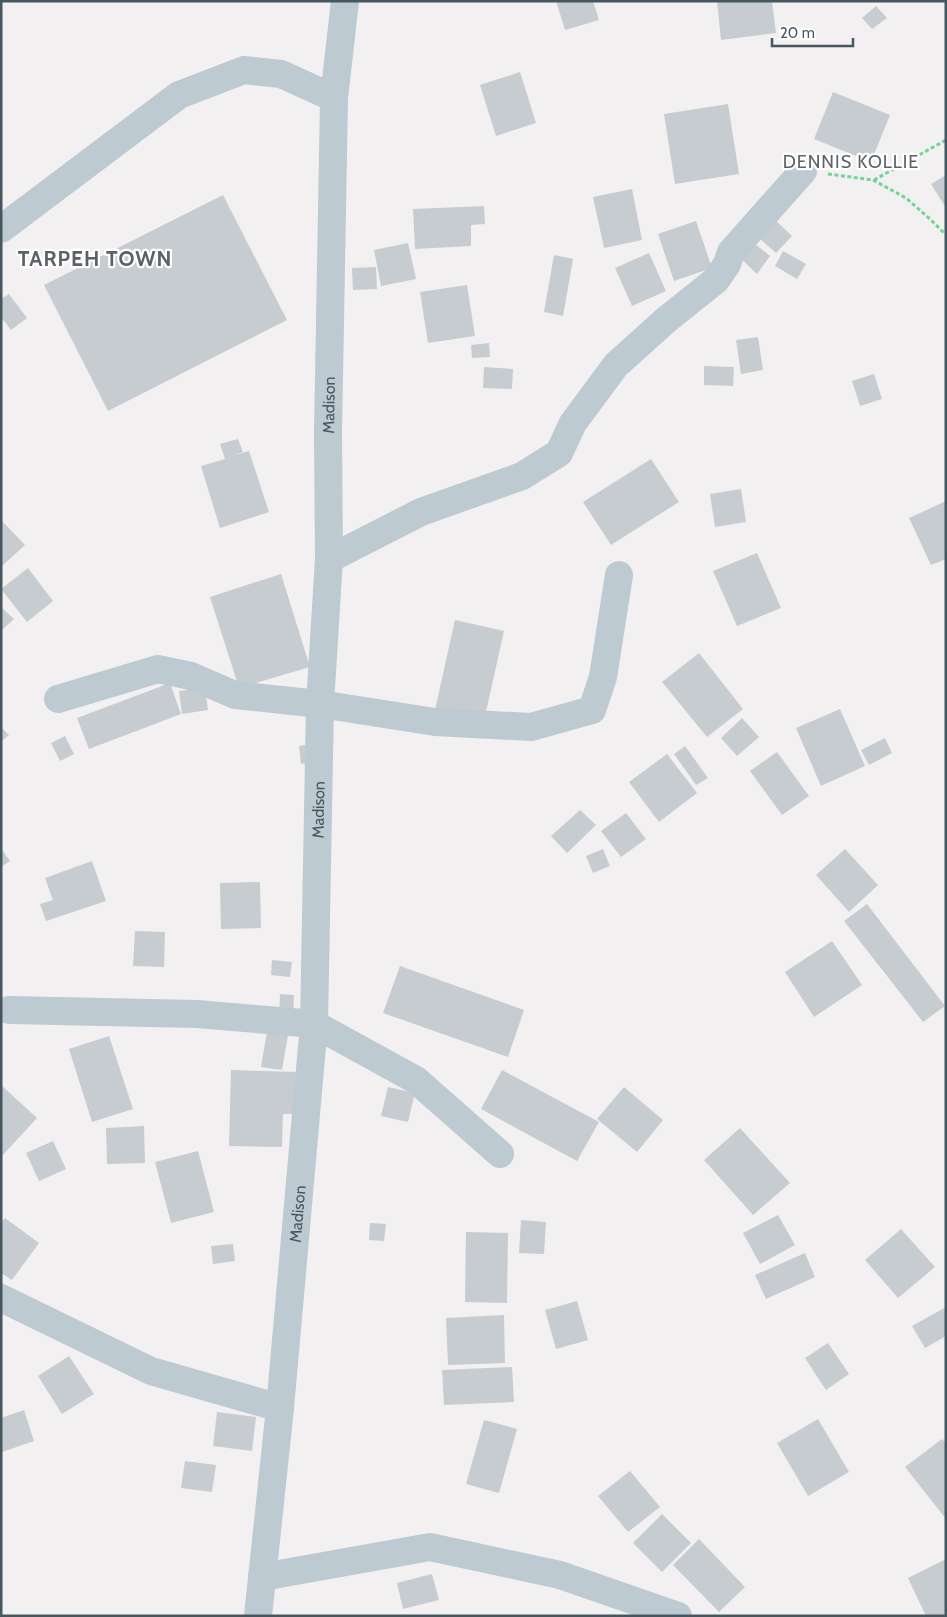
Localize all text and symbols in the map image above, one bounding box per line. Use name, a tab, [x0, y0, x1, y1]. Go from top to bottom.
scale bar	[772, 15, 853, 47]
text: 20 m	[780, 24, 815, 42]
district label: DENNIS KOLLIE	[783, 151, 919, 173]
district label: TARPEH TOWN	[18, 246, 172, 271]
street label: Madison	[318, 376, 338, 434]
street label: Madison	[308, 781, 328, 839]
street label: Madison	[285, 1185, 309, 1243]

